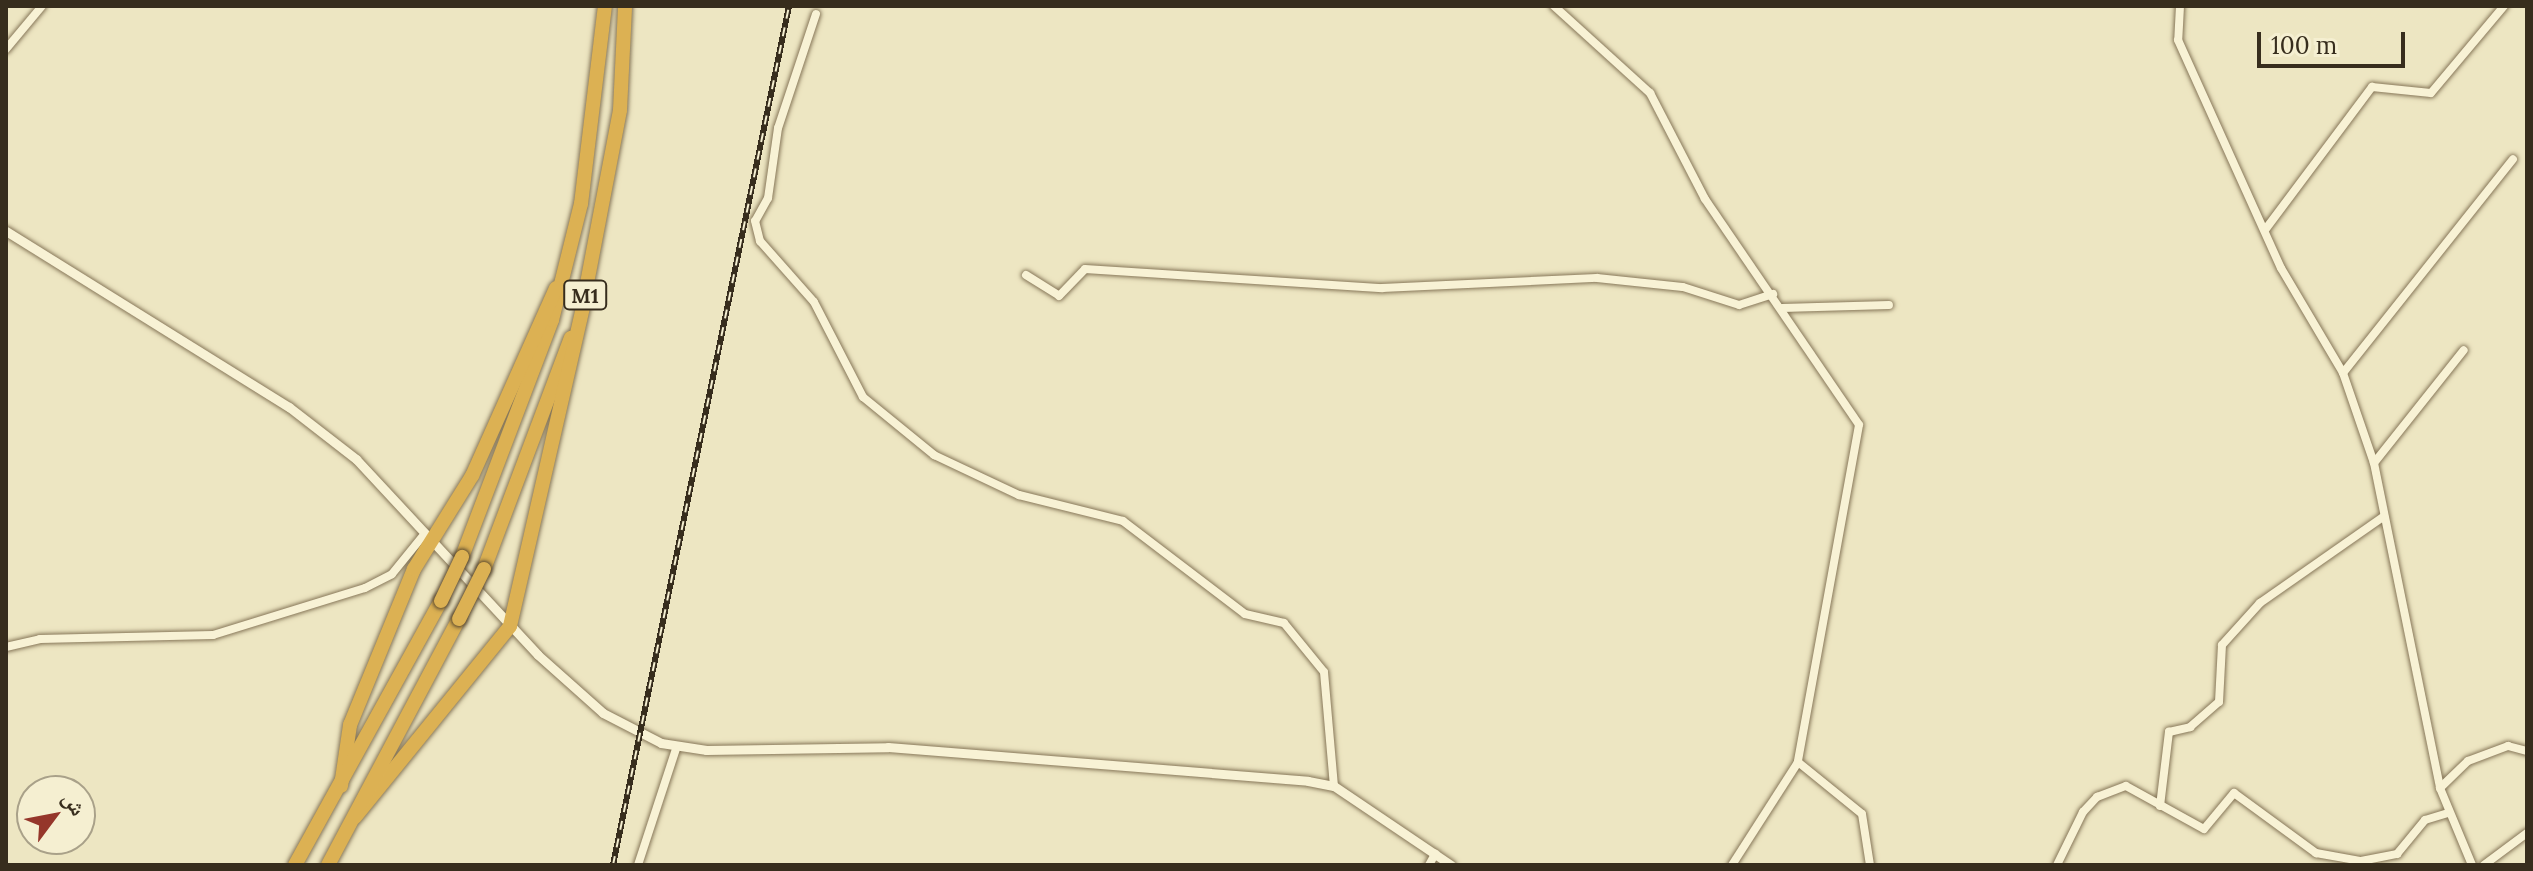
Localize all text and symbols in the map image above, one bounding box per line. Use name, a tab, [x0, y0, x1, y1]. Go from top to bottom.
scale bar	[2261, 16, 2409, 66]
text: 100 m	[2271, 30, 2337, 61]
road number: M1	[563, 279, 607, 311]
north arrow	[16, 775, 96, 855]
text: ش	[57, 786, 93, 821]

